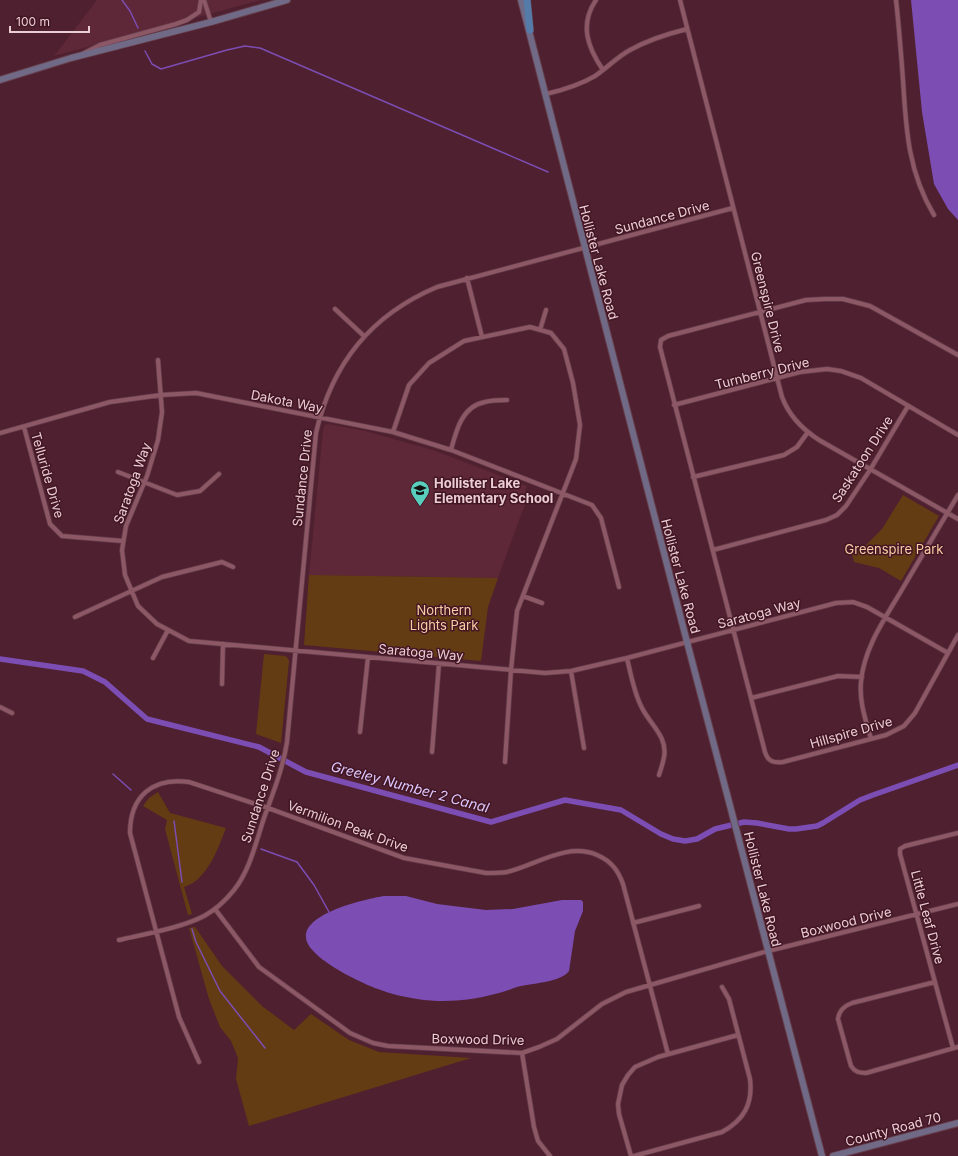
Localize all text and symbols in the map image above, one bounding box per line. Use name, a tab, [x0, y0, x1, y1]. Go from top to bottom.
scale bar	[10, 8, 89, 34]
text: 100 m	[16, 14, 50, 29]
street label: Sundance Drive	[613, 197, 711, 237]
street label: Hollister Lake Road	[576, 203, 622, 321]
street label: Greenspire Drive	[748, 250, 788, 354]
street label: Turnberry Drive	[713, 354, 811, 392]
street label: Dakota Way	[250, 386, 324, 416]
street label: Saskatoon Drive	[828, 413, 896, 505]
street label: Sundance Drive	[289, 429, 315, 527]
street label: Telluride Drive	[28, 430, 68, 520]
street label: Saratoga Way	[110, 440, 154, 526]
place label: Hollister Lake Elementary School	[434, 475, 553, 506]
school or university icon: Hollister Lake Elementary School	[409, 479, 431, 507]
street label: Hollister Lake Road	[658, 517, 704, 635]
park label: Greenspire Park	[845, 541, 943, 557]
street label: Saratoga Way	[716, 594, 802, 632]
park label: Northern Lights Park	[410, 602, 478, 633]
street label: Saratoga Way	[378, 640, 464, 664]
street label: Hillspire Drive	[808, 713, 894, 751]
street label: Sundance Drive	[237, 747, 283, 845]
water label: Greeley Number 2 Canal	[329, 757, 492, 816]
street label: Vermilion Peak Drive	[285, 797, 411, 855]
street label: Hollister Lake Road	[741, 830, 785, 948]
street label: Little Leaf Drive	[908, 868, 948, 966]
street label: Boxwood Drive	[799, 903, 893, 941]
street label: Boxwood Drive	[431, 1030, 525, 1048]
street label: County Road 70	[843, 1109, 943, 1149]

